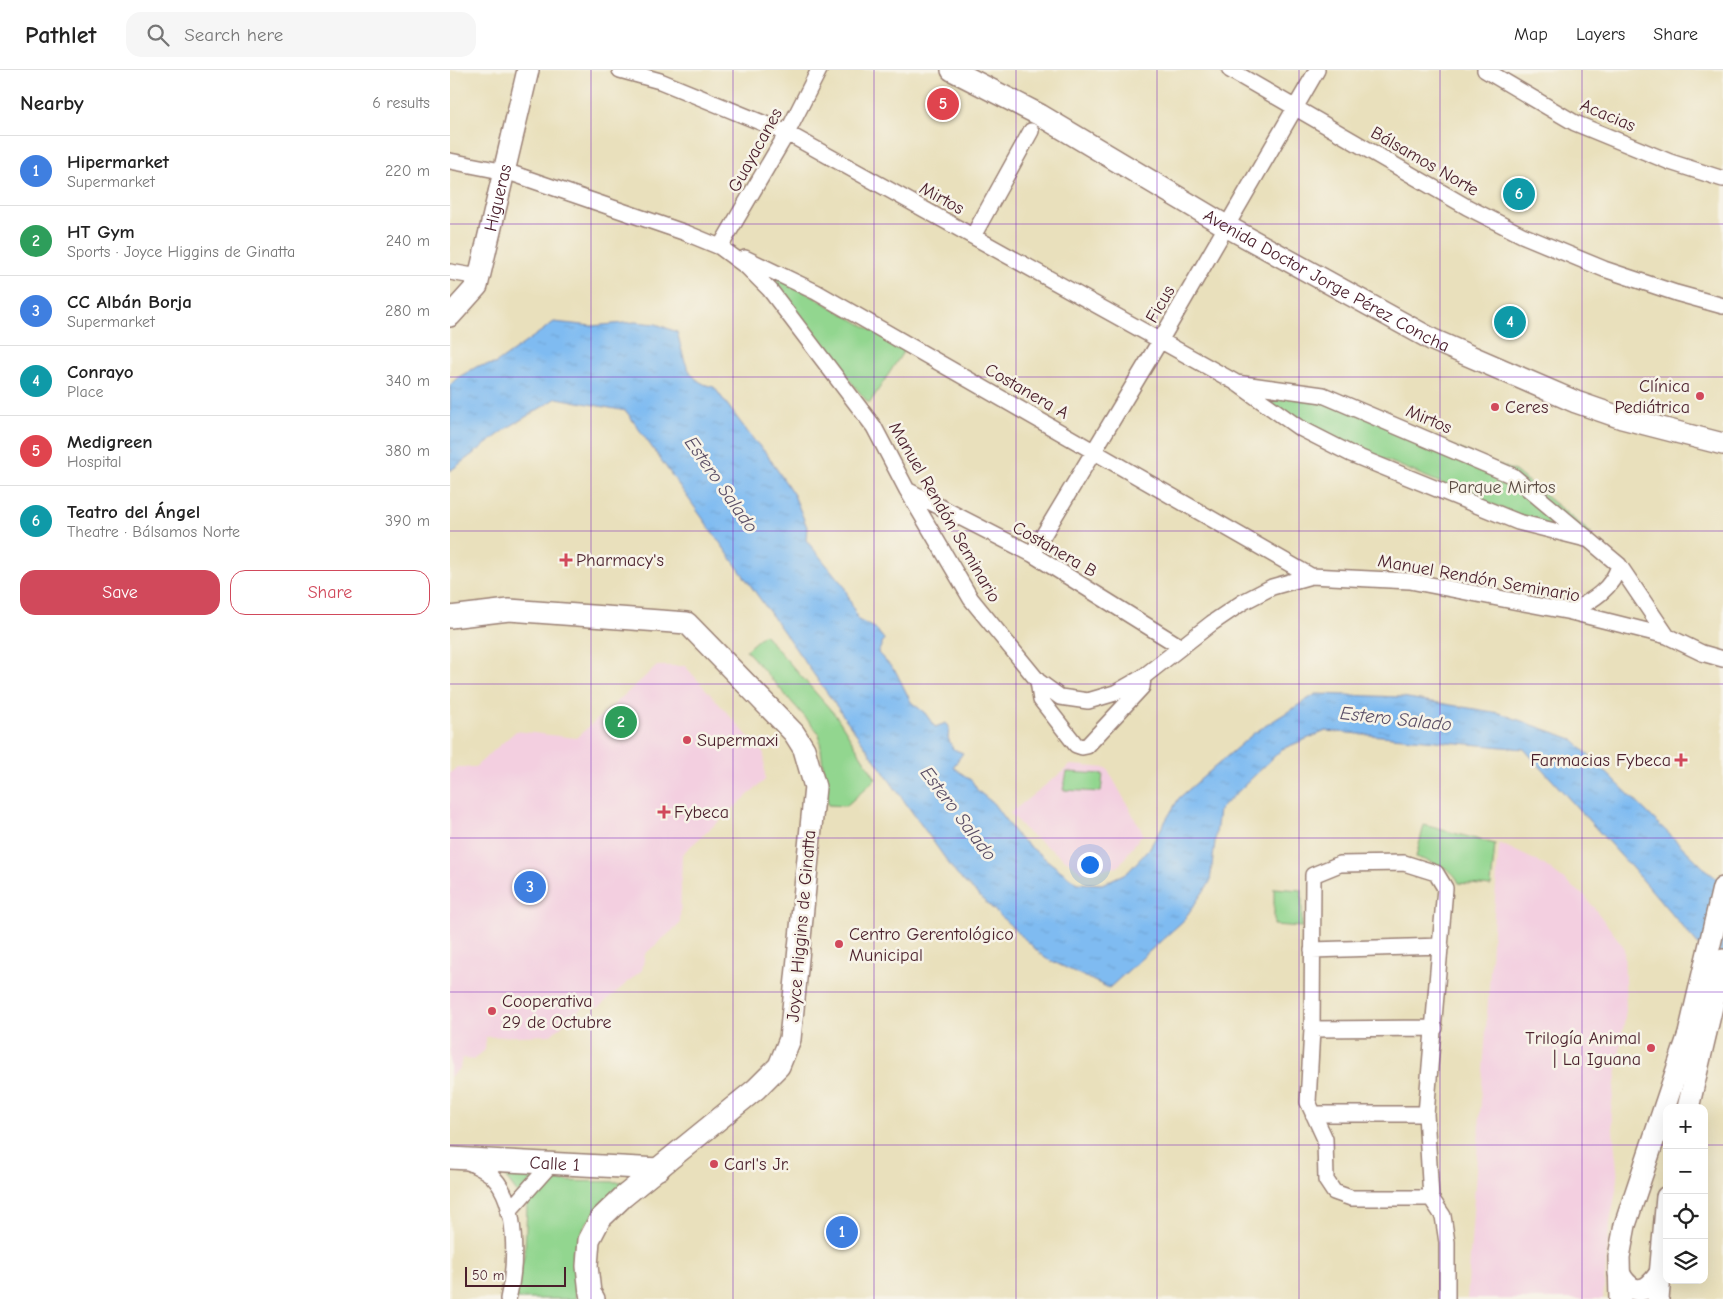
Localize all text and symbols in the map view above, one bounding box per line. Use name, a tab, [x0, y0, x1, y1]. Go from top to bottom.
search box	[126, 12, 476, 57]
text: Pathlet	[25, 21, 96, 49]
icon: search	[144, 21, 172, 49]
text: Search here	[184, 24, 283, 46]
text: Map	[1514, 24, 1548, 45]
text: Layers	[1576, 24, 1625, 45]
text: Share	[1653, 24, 1698, 45]
pin: 5	[927, 85, 959, 123]
text: Nearby	[20, 91, 84, 115]
text: 6 results	[372, 94, 430, 112]
street label: Acacias	[1577, 94, 1639, 136]
street label: Guayacanes	[724, 105, 787, 196]
street label: Bálsamos Norte	[1367, 122, 1482, 201]
text: Hipermarket	[67, 151, 169, 173]
text: 1	[33, 162, 39, 180]
text: 220 m	[385, 162, 430, 180]
street label: Higueras	[480, 162, 516, 234]
text: Supermarket	[67, 173, 155, 191]
pin: 6	[1503, 175, 1535, 213]
street label: Mirtos	[916, 178, 968, 219]
street label: Avenida Doctor Jorge Pérez Concha	[1200, 205, 1453, 357]
text: HT Gym	[67, 221, 135, 243]
text: 2	[32, 232, 40, 250]
text: 240 m	[386, 232, 430, 250]
text: Sports · Joyce Higgins de Ginatta	[67, 243, 295, 261]
street label: Ficus	[1141, 282, 1179, 327]
text: CC Albán Borja	[67, 291, 192, 313]
text: 3	[32, 302, 40, 320]
text: 280 m	[385, 302, 430, 320]
pin: 4	[1494, 303, 1526, 341]
text: Supermarket	[67, 313, 155, 331]
street label: Costanera A	[981, 359, 1072, 424]
text: Conrayo	[67, 361, 134, 383]
text: 4	[32, 372, 40, 390]
text: 340 m	[386, 372, 430, 390]
place label: Clínica Pediátrica	[1614, 376, 1690, 418]
text: Place	[67, 383, 103, 401]
marker: Clínica Pediátrica	[1694, 390, 1706, 402]
place label: Ceres	[1505, 397, 1548, 418]
street label: Mirtos	[1403, 400, 1455, 438]
marker: Ceres	[1489, 401, 1501, 413]
street label: Manuel Rendón Seminario	[884, 418, 1005, 606]
text: Medigreen	[67, 431, 153, 453]
water label: Estero Salado	[680, 432, 762, 537]
text: 5	[32, 442, 40, 460]
text: 380 m	[385, 442, 430, 460]
text: Hospital	[67, 453, 122, 471]
park label: Parque Mirtos	[1449, 477, 1555, 498]
text: Teatro del Ángel	[67, 501, 200, 523]
text: 6	[32, 512, 40, 530]
text: 390 m	[385, 512, 430, 530]
street label: Costanera B	[1009, 517, 1101, 582]
text: Theatre · Bálsamos Norte	[67, 523, 240, 541]
place label: Pharmacy's	[576, 550, 664, 571]
street label: Manuel Rendón Seminario	[1376, 550, 1582, 607]
marker: Pharmacy's	[560, 554, 572, 566]
button: Save	[20, 570, 220, 615]
button: Share	[230, 570, 430, 615]
water label: Estero Salado	[1339, 702, 1453, 736]
pin: 2	[605, 703, 637, 741]
place label: Supermaxi	[697, 730, 779, 751]
marker: Supermaxi	[681, 734, 693, 746]
place label: Farmacias Fybeca	[1530, 750, 1671, 771]
marker: Farmacias Fybeca	[1675, 754, 1687, 766]
water label: Estero Salado	[916, 762, 1001, 865]
place label: Fybeca	[674, 802, 729, 823]
marker: Fybeca	[658, 806, 670, 818]
street label: Joyce Higgins de Ginatta	[783, 829, 820, 1023]
your location	[1077, 852, 1103, 878]
pin: 3	[514, 868, 546, 906]
place label: Centro Gerentológico Municipal	[849, 924, 1014, 966]
marker: Centro Gerentológico Municipal	[833, 938, 845, 950]
place label: Cooperativa 29 de Octubre	[502, 991, 612, 1033]
marker: Cooperativa 29 de Octubre	[486, 1005, 498, 1017]
place label: Trilogía Animal | La Iguana	[1525, 1028, 1641, 1070]
marker: Trilogía Animal | La Iguana	[1645, 1042, 1657, 1054]
map controls	[1663, 1104, 1708, 1284]
button: +	[1663, 1104, 1708, 1149]
button: −	[1663, 1149, 1708, 1194]
street label: Calle 1	[529, 1152, 581, 1176]
place label: Carl's Jr.	[724, 1154, 789, 1175]
marker: Carl's Jr.	[708, 1158, 720, 1170]
button: locate	[1663, 1194, 1708, 1239]
pin: 1	[826, 1213, 858, 1251]
button: layers	[1663, 1239, 1708, 1284]
scale bar	[465, 1264, 566, 1287]
text: 50 m	[472, 1267, 504, 1284]

